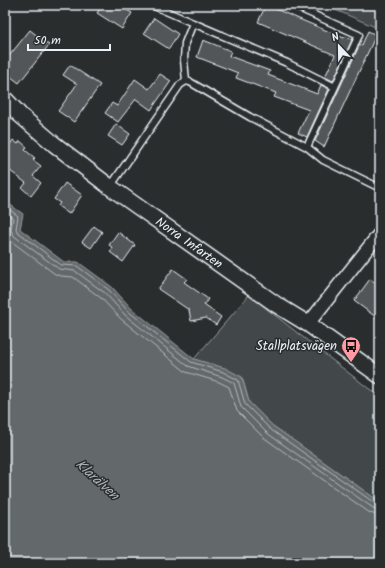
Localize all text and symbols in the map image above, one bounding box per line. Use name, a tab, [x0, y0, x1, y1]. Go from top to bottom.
scale bar	[28, 26, 110, 52]
north arrow	[319, 26, 359, 66]
text: N	[329, 28, 342, 47]
text: 50 m	[34, 31, 61, 50]
street label: Norra Infarten	[151, 212, 227, 274]
bus stop icon: Stallplatsvägen	[340, 335, 362, 363]
place label: Stallplatsvägen	[256, 336, 337, 357]
water label: Klarälven	[70, 454, 125, 507]

